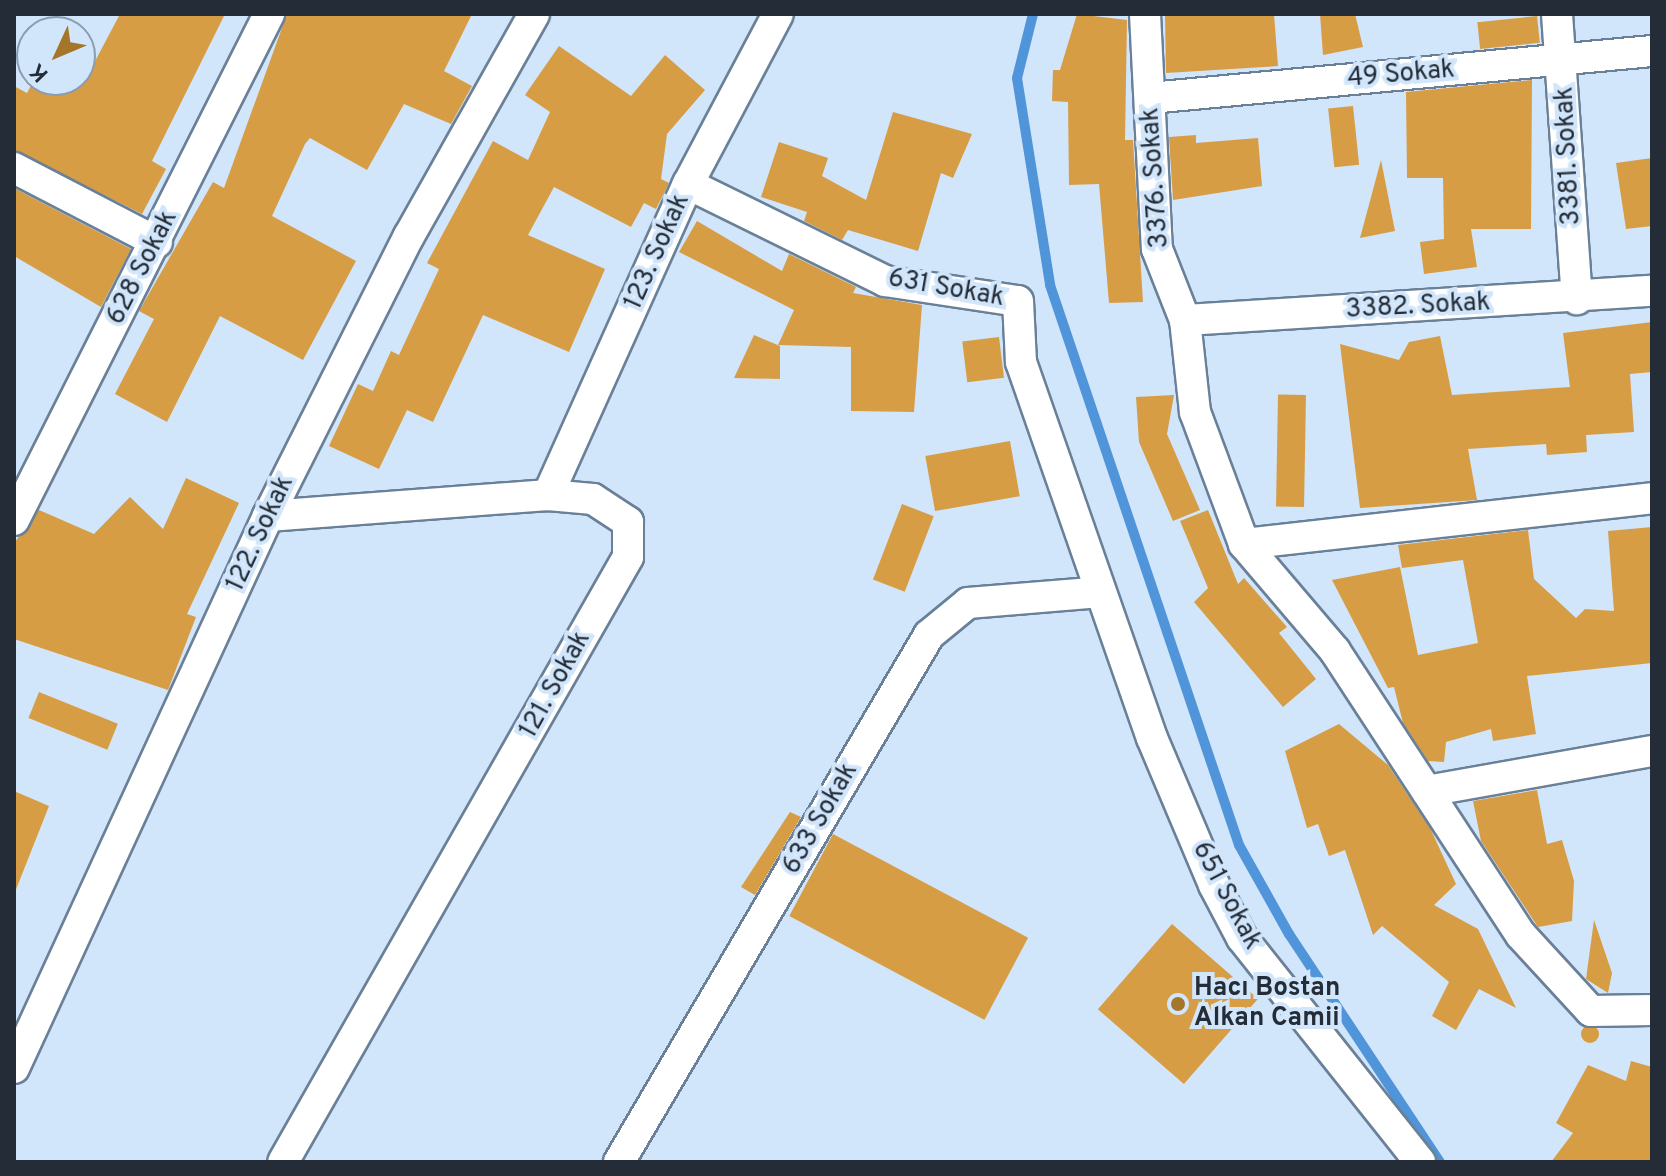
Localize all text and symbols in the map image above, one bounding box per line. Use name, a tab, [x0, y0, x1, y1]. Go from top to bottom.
north arrow	[16, 16, 96, 96]
street label: 49 Sokak	[1346, 55, 1456, 95]
text: K	[25, 57, 55, 87]
street label: 3381. Sokak	[1550, 86, 1588, 226]
street label: 3376. Sokak	[1136, 107, 1176, 249]
street label: 123. Sokak	[619, 189, 697, 315]
street label: 628 Sokak	[101, 206, 185, 330]
street label: 631 Sokak	[886, 263, 1006, 315]
street label: 3382. Sokak	[1345, 288, 1491, 326]
street label: 122. Sokak	[221, 471, 301, 597]
street label: 121. Sokak	[514, 626, 598, 744]
street label: 633 Sokak	[777, 758, 865, 880]
street label: 651 Sokak	[1185, 837, 1267, 955]
place label: Hacı Bostan Alkan Camii	[1194, 973, 1340, 1034]
marker: Hacı Bostan Alkan Camii	[1169, 995, 1187, 1013]

